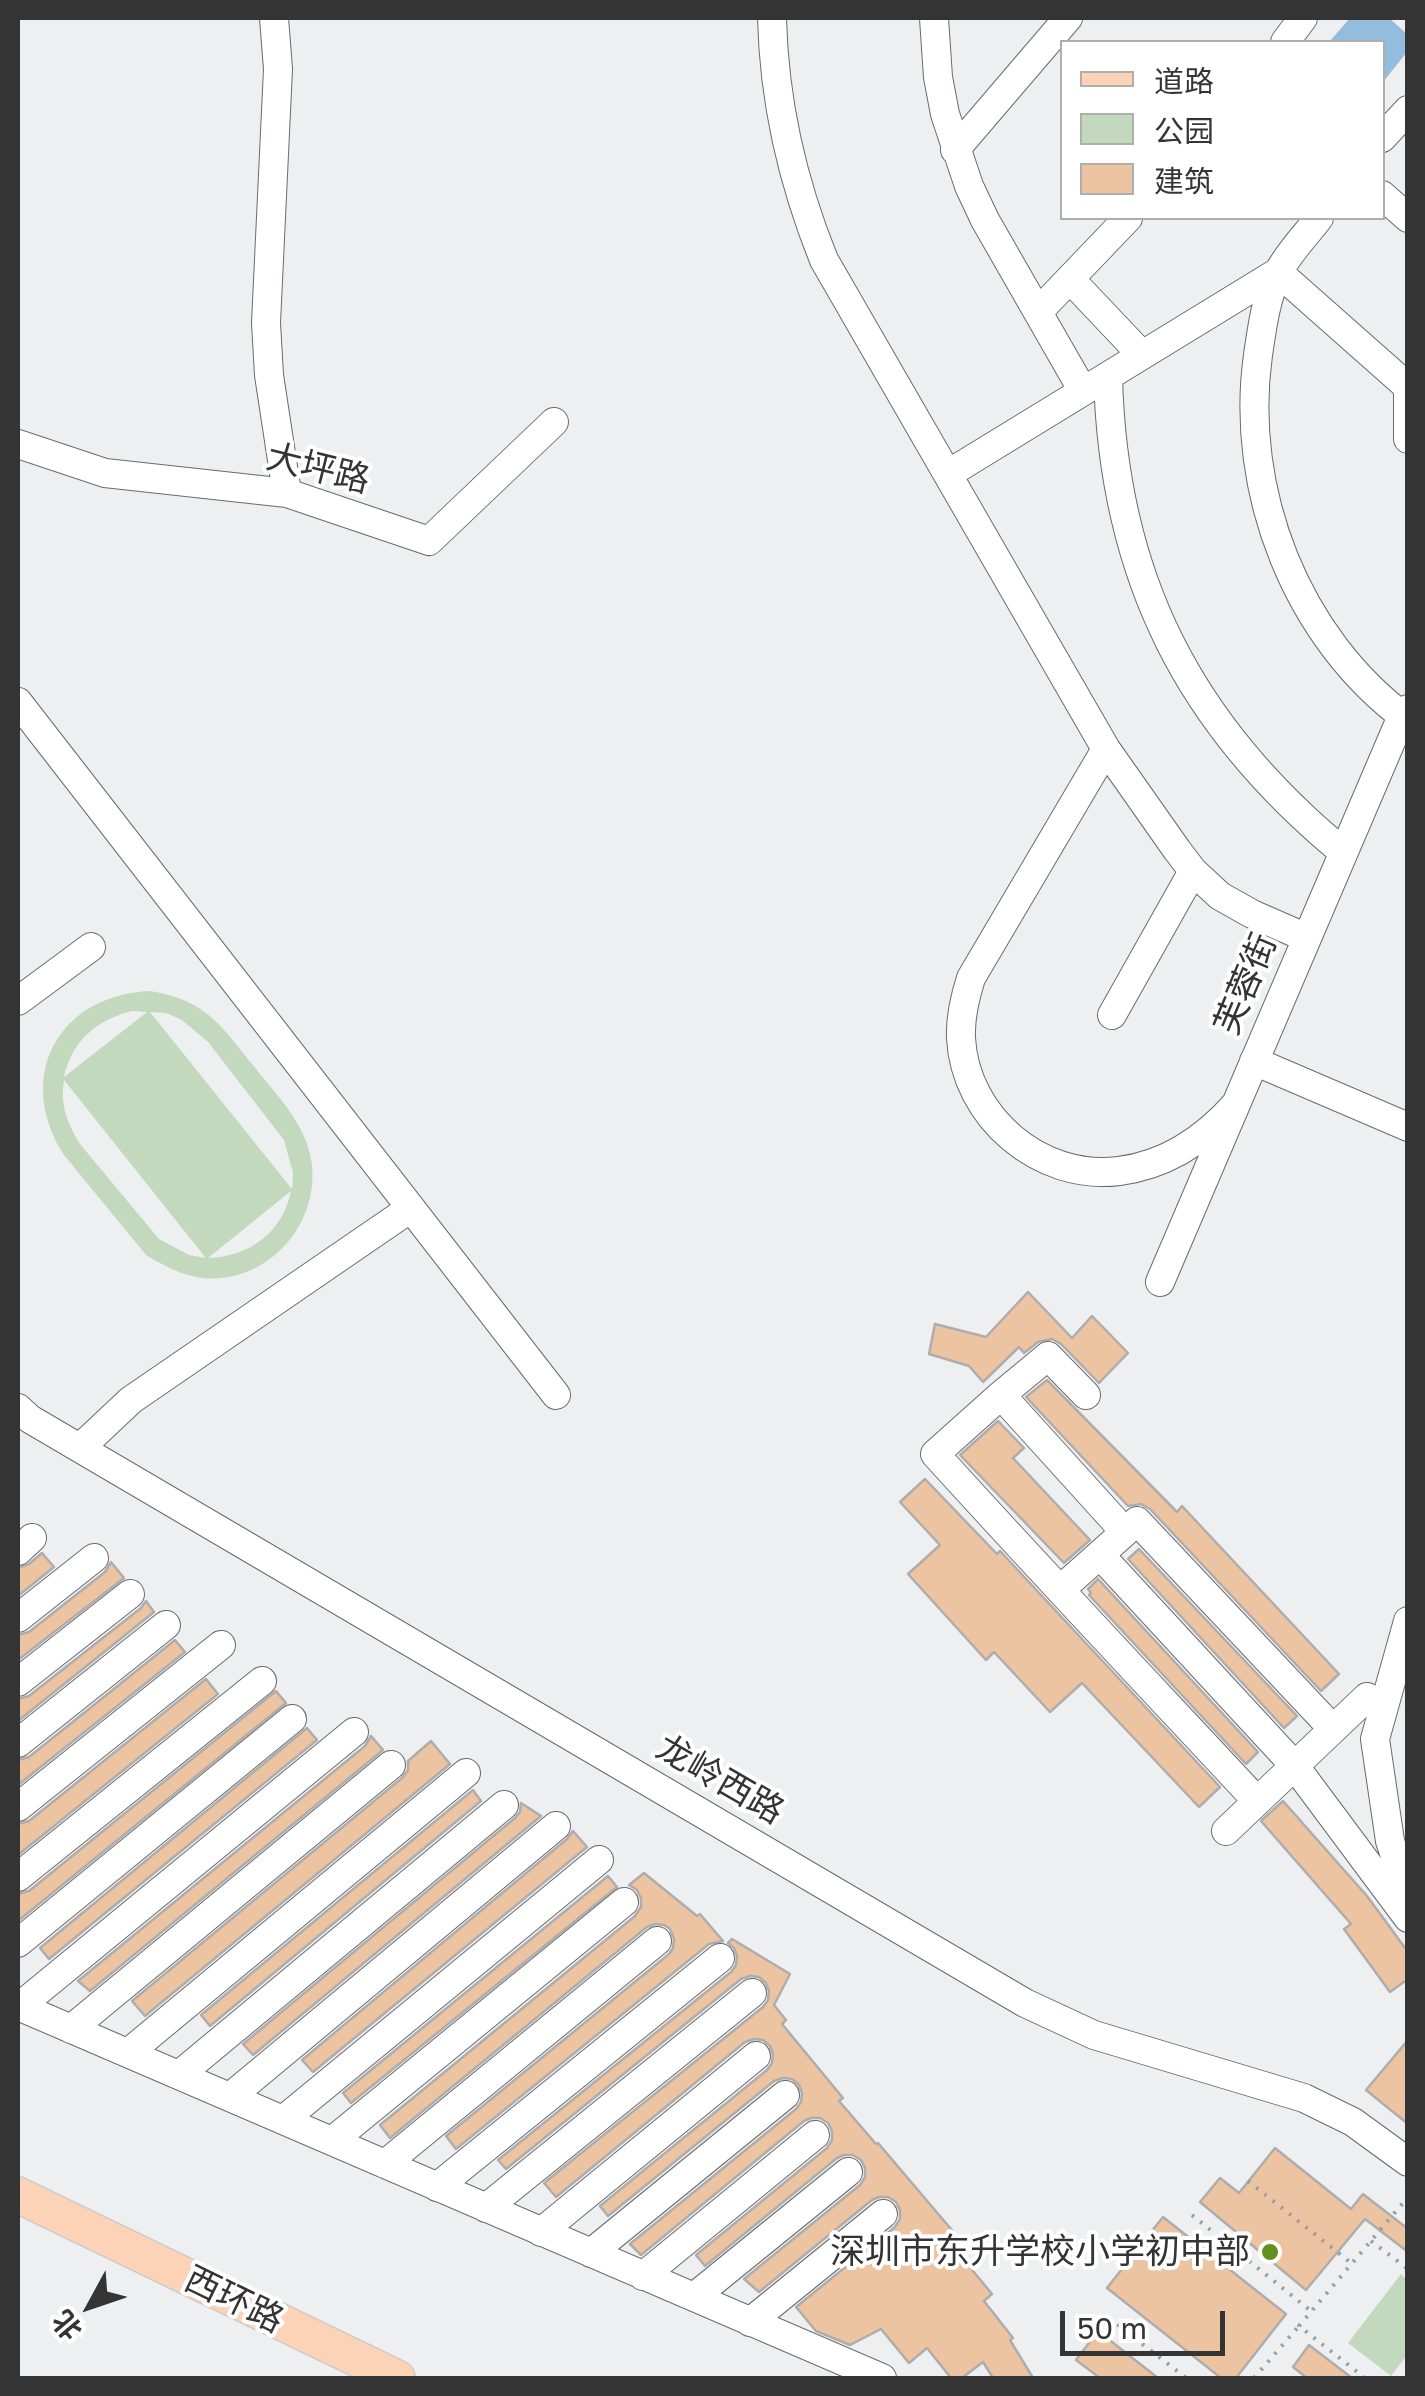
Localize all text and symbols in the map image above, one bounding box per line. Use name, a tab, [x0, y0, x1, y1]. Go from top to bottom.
legend	[1060, 40, 1385, 220]
text: 道路	[1154, 63, 1214, 99]
text: 公园	[1154, 113, 1214, 149]
text: 建筑	[1154, 163, 1214, 199]
street label: 大坪路	[262, 436, 374, 502]
street label: 芙蓉街	[1206, 927, 1286, 1041]
street label: 龙岭西路	[649, 1727, 791, 1833]
place label: 深圳市东升学校小学初中部	[830, 2231, 1250, 2273]
marker: 深圳市东升学校小学初中部	[1259, 2241, 1281, 2263]
north arrow	[40, 2256, 140, 2356]
street label: 西环路	[178, 2258, 290, 2342]
scale bar	[1065, 2291, 1230, 2353]
text: 北	[45, 2304, 88, 2347]
text: 50 m	[1077, 2310, 1147, 2346]

